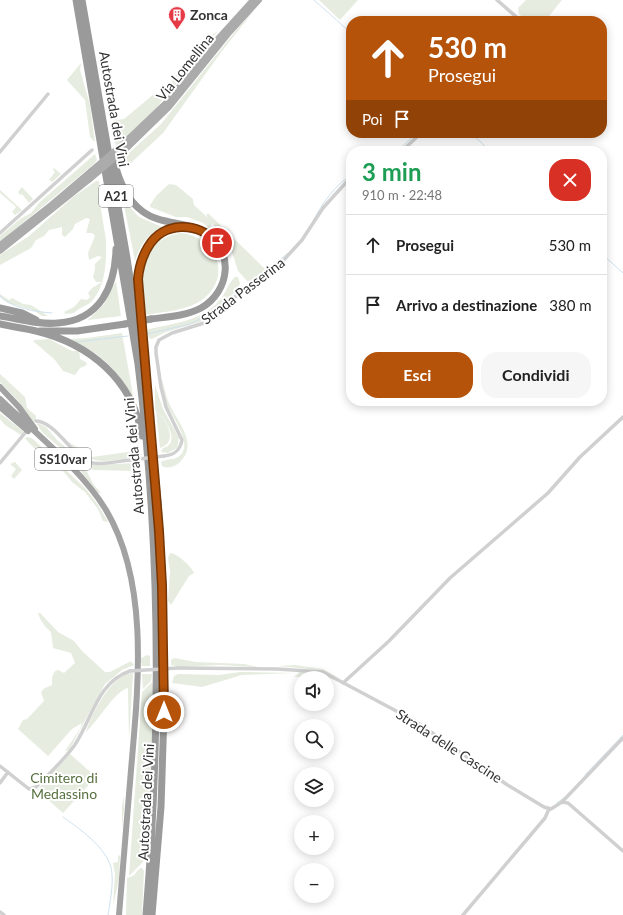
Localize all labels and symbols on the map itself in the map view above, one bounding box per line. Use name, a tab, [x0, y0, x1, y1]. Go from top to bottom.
building icon: Zonca	[167, 5, 187, 30]
place label: Zonca	[190, 6, 228, 23]
street label: Via Lomellina	[152, 30, 217, 104]
street label: Autostrada dei Vini	[96, 50, 133, 168]
road number: A21	[99, 185, 133, 207]
pin	[200, 226, 234, 260]
street label: Strada Passerina	[197, 254, 288, 328]
street label: Autostrada dei Vini	[120, 397, 147, 515]
road number: SS10var	[35, 448, 91, 470]
position arrow	[143, 691, 185, 733]
street label: Strada delle Cascine	[393, 705, 506, 786]
street label: Autostrada dei Vini	[134, 743, 157, 861]
park label: Cimitero di Medassino	[30, 769, 98, 802]

